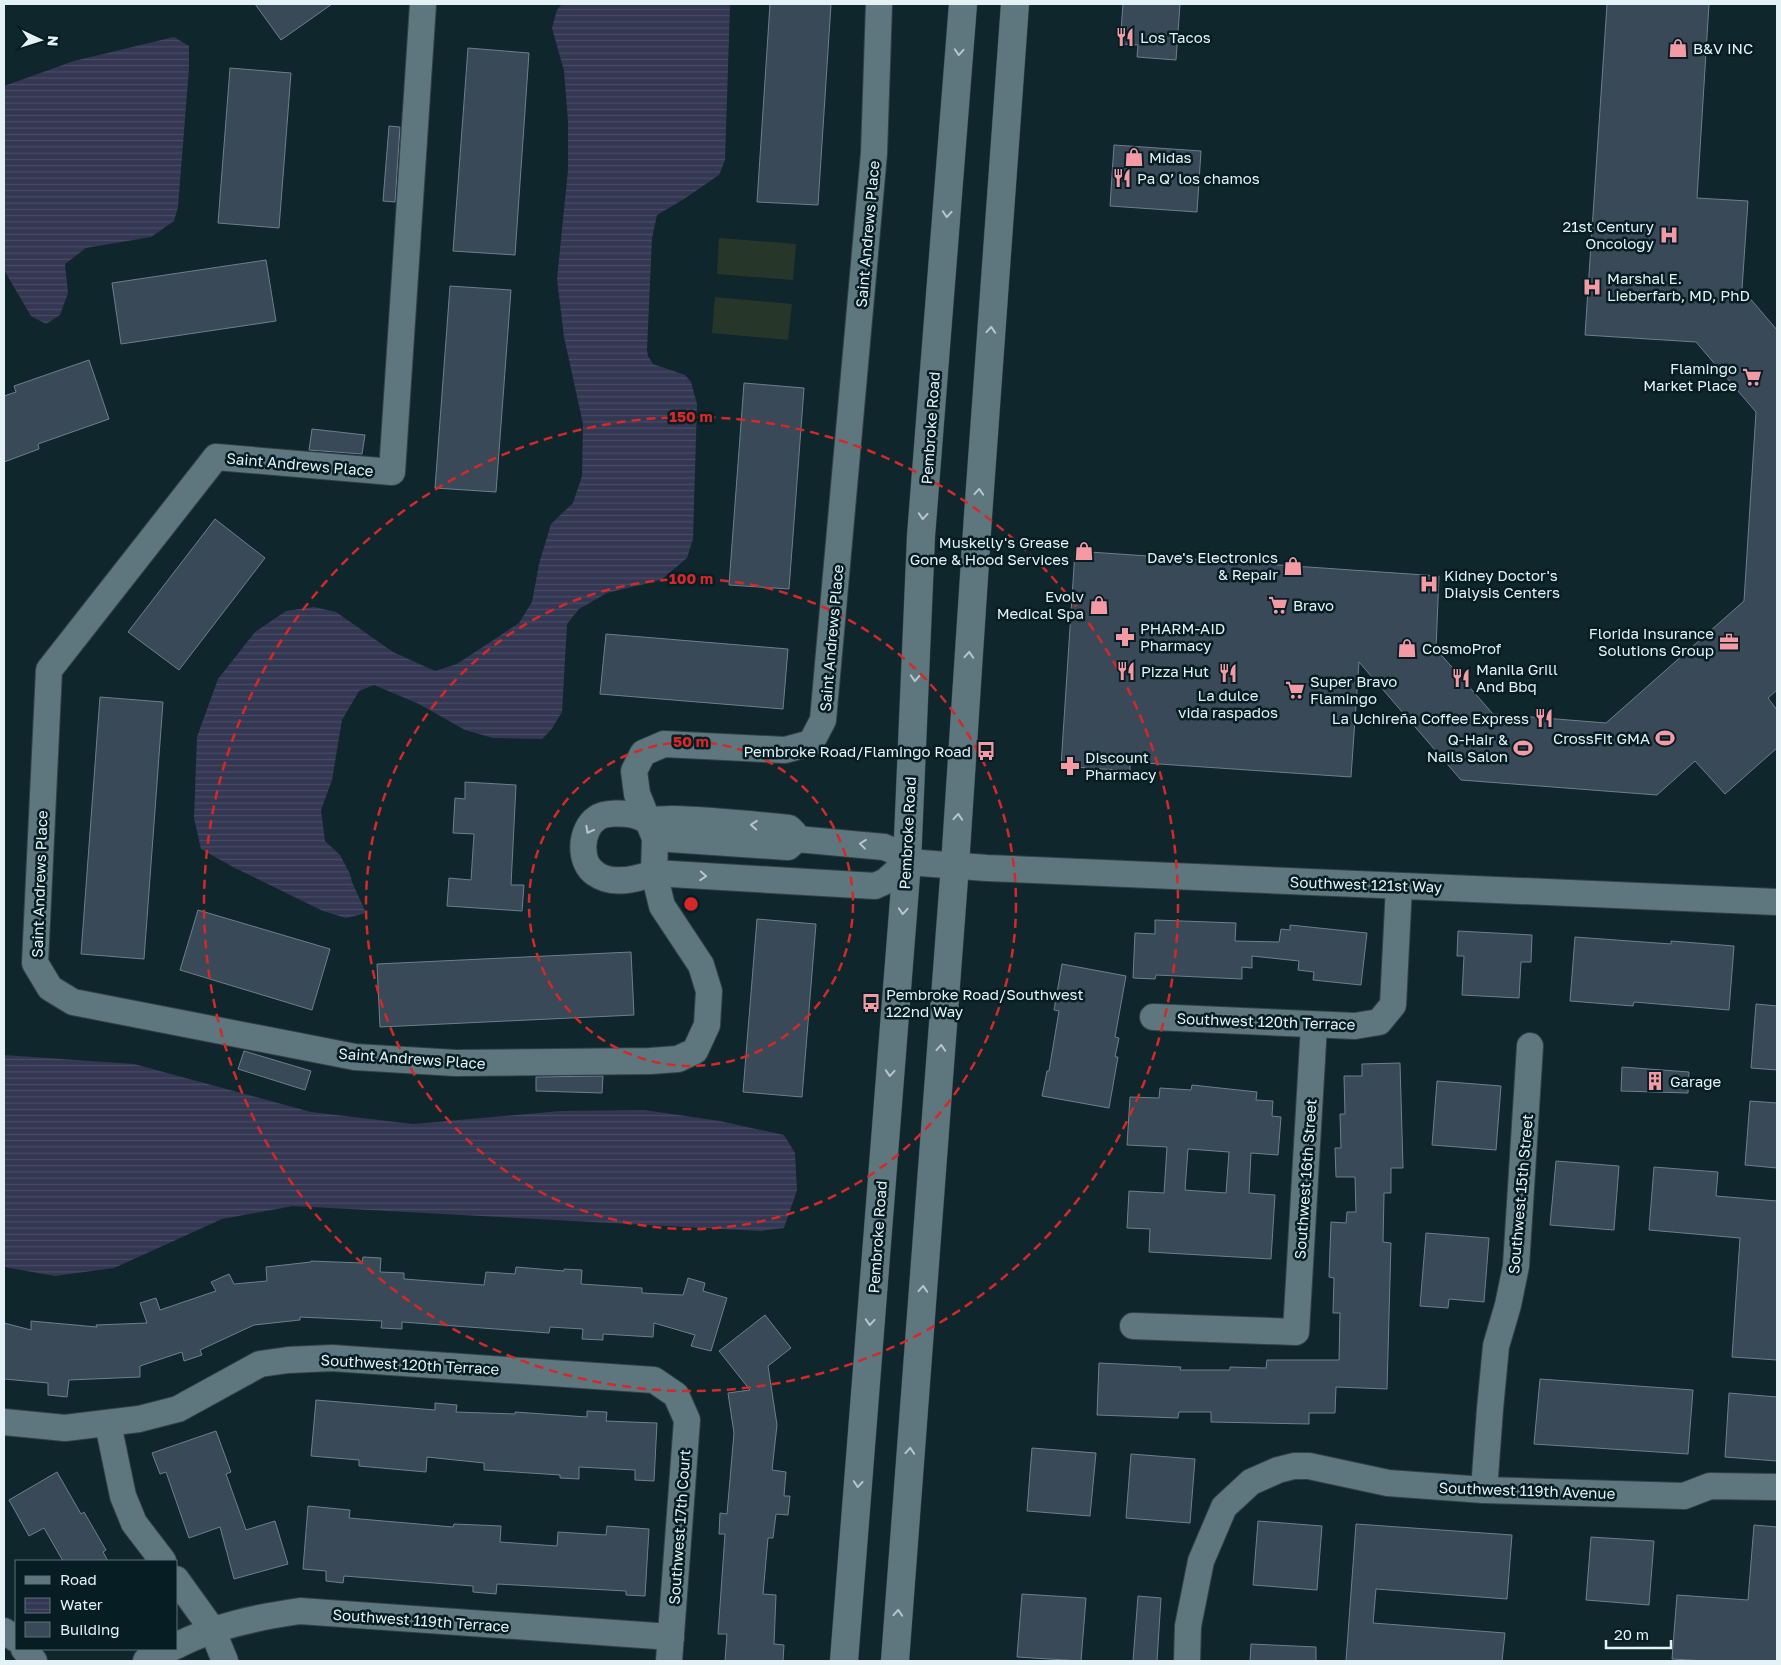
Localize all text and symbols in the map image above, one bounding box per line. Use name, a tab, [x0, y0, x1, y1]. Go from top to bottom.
north arrow	[15, 15, 65, 65]
restaurant icon: Los Tacos	[1114, 26, 1136, 48]
place label: Los Tacos	[1140, 28, 1211, 46]
text: N	[45, 35, 62, 47]
shop icon: B&V INC	[1667, 37, 1689, 59]
place label: B&V INC	[1693, 39, 1753, 57]
one-way arrow	[954, 49, 965, 57]
shop icon: Midas	[1123, 146, 1145, 168]
place label: Midas	[1149, 148, 1192, 166]
street label: Saint Andrews Place	[852, 159, 882, 308]
restaurant icon: Pa Q’ los chamos	[1111, 167, 1133, 189]
place label: Pa Q’ los chamos	[1137, 169, 1260, 187]
one-way arrow	[941, 211, 952, 219]
place label: 21st Century Oncology	[1563, 217, 1655, 252]
hospital icon: 21st Century Oncology	[1658, 224, 1680, 246]
place label: Marshal E. Lieberfarb, MD, PhD	[1607, 269, 1750, 304]
hospital icon: Marshal E. Lieberfarb, MD, PhD	[1581, 276, 1603, 298]
one-way arrow	[986, 326, 997, 334]
place label: Flamingo Market Place	[1643, 359, 1737, 394]
supermarket icon: Flamingo Market Place	[1741, 366, 1763, 388]
street label: Pembroke Road	[917, 371, 943, 485]
text: 150 m	[669, 407, 713, 425]
street label: Saint Andrews Place	[226, 449, 375, 479]
one-way arrow	[974, 488, 985, 496]
one-way arrow	[918, 512, 929, 520]
place label: Muskelly's Grease Gone & Hood Services	[910, 533, 1069, 568]
shop icon: Muskelly's Grease Gone & Hood Services	[1073, 540, 1095, 562]
place label: Dave's Electronics & Repair	[1147, 548, 1278, 583]
shop icon: Dave's Electronics & Repair	[1282, 555, 1304, 577]
street label: Saint Andrews Place	[816, 563, 846, 712]
place label: Kidney Doctor's Dialysis Centers	[1444, 566, 1560, 601]
text: 100 m	[669, 569, 713, 587]
hospital icon: Kidney Doctor's Dialysis Centers	[1418, 573, 1440, 595]
place label: Evolv Medical Spa	[997, 587, 1085, 622]
shop icon: Evolv Medical Spa	[1088, 594, 1110, 616]
supermarket icon: Bravo	[1267, 594, 1289, 616]
place label: Bravo	[1293, 596, 1334, 614]
place label: PHARM-AID Pharmacy	[1140, 619, 1225, 654]
place label: Florida Insurance Solutions Group	[1589, 624, 1714, 659]
pharmacy icon: PHARM-AID Pharmacy	[1114, 626, 1136, 648]
office icon: Florida Insurance Solutions Group	[1718, 631, 1740, 653]
shop icon: CosmoProf	[1396, 637, 1418, 659]
place label: CosmoProf	[1422, 639, 1502, 657]
one-way arrow	[963, 650, 974, 658]
restaurant icon: Pizza Hut	[1115, 660, 1137, 682]
place label: Manila Grill And Bbq	[1476, 660, 1558, 695]
place label: Pizza Hut	[1141, 662, 1209, 680]
restaurant icon: La dulce vida raspados	[1217, 662, 1239, 684]
restaurant icon: Manila Grill And Bbq	[1450, 667, 1472, 689]
place label: Super Bravo Flamingo	[1310, 672, 1397, 707]
one-way arrow	[910, 674, 920, 682]
supermarket icon: Super Bravo Flamingo	[1284, 679, 1306, 701]
place label: La dulce vida raspados	[1178, 686, 1278, 721]
restaurant icon: La Uchireña Coffee Express	[1533, 707, 1555, 729]
place label: La Uchireña Coffee Express	[1332, 709, 1529, 727]
sports icon: CrossFit GMA	[1654, 727, 1676, 749]
place label: CrossFit GMA	[1553, 729, 1650, 747]
place label: Q-Hair & Nails Salon	[1427, 730, 1508, 765]
text: 50 m	[673, 732, 709, 750]
sports icon: Q-Hair & Nails Salon	[1512, 737, 1534, 759]
bus stop icon: Pembroke Road/Flamingo Road	[975, 740, 997, 762]
place label: Pembroke Road/Flamingo Road	[743, 742, 971, 760]
place label: Discount Pharmacy	[1085, 748, 1157, 783]
pharmacy icon: Discount Pharmacy	[1059, 755, 1081, 777]
street label: Pembroke Road	[895, 776, 919, 890]
street label: Saint Andrews Place	[27, 810, 51, 958]
one-way arrow	[952, 812, 963, 820]
one-way arrow	[750, 819, 758, 830]
one-way arrow	[585, 824, 595, 833]
one-way arrow	[859, 839, 867, 850]
one-way arrow	[699, 871, 707, 882]
street label: Southwest 121st Way	[1289, 872, 1443, 896]
centre of rings	[682, 895, 700, 913]
one-way arrow	[897, 907, 908, 915]
place label: Pembroke Road/Southwest 122nd Way	[886, 985, 1084, 1020]
bus stop icon: Pembroke Road/Southwest 122nd Way	[860, 992, 882, 1014]
street label: Southwest 120th Terrace	[1176, 1009, 1356, 1033]
one-way arrow	[935, 1043, 946, 1051]
street label: Saint Andrews Place	[338, 1044, 486, 1072]
one-way arrow	[885, 1069, 896, 1077]
building icon: Garage	[1644, 1070, 1666, 1092]
place label: Garage	[1670, 1072, 1721, 1090]
street label: Southwest 16th Street	[1290, 1098, 1320, 1260]
street label: Southwest 15th Street	[1504, 1113, 1536, 1275]
street label: Pembroke Road	[864, 1180, 890, 1294]
one-way arrow	[917, 1284, 928, 1292]
one-way arrow	[865, 1318, 876, 1326]
street label: Southwest 120th Terrace	[320, 1350, 500, 1378]
one-way arrow	[905, 1446, 916, 1454]
street label: Southwest 17th Court	[665, 1449, 693, 1605]
street label: Southwest 119th Avenue	[1438, 1478, 1616, 1502]
one-way arrow	[852, 1480, 863, 1488]
legend	[15, 1560, 178, 1650]
text: Road	[60, 1570, 97, 1588]
text: Water	[60, 1595, 103, 1613]
street label: Southwest 119th Terrace	[332, 1605, 510, 1635]
one-way arrow	[893, 1608, 904, 1616]
scale bar	[1606, 1618, 1671, 1650]
text: Building	[60, 1620, 120, 1638]
text: 20 m	[1614, 1625, 1649, 1643]

